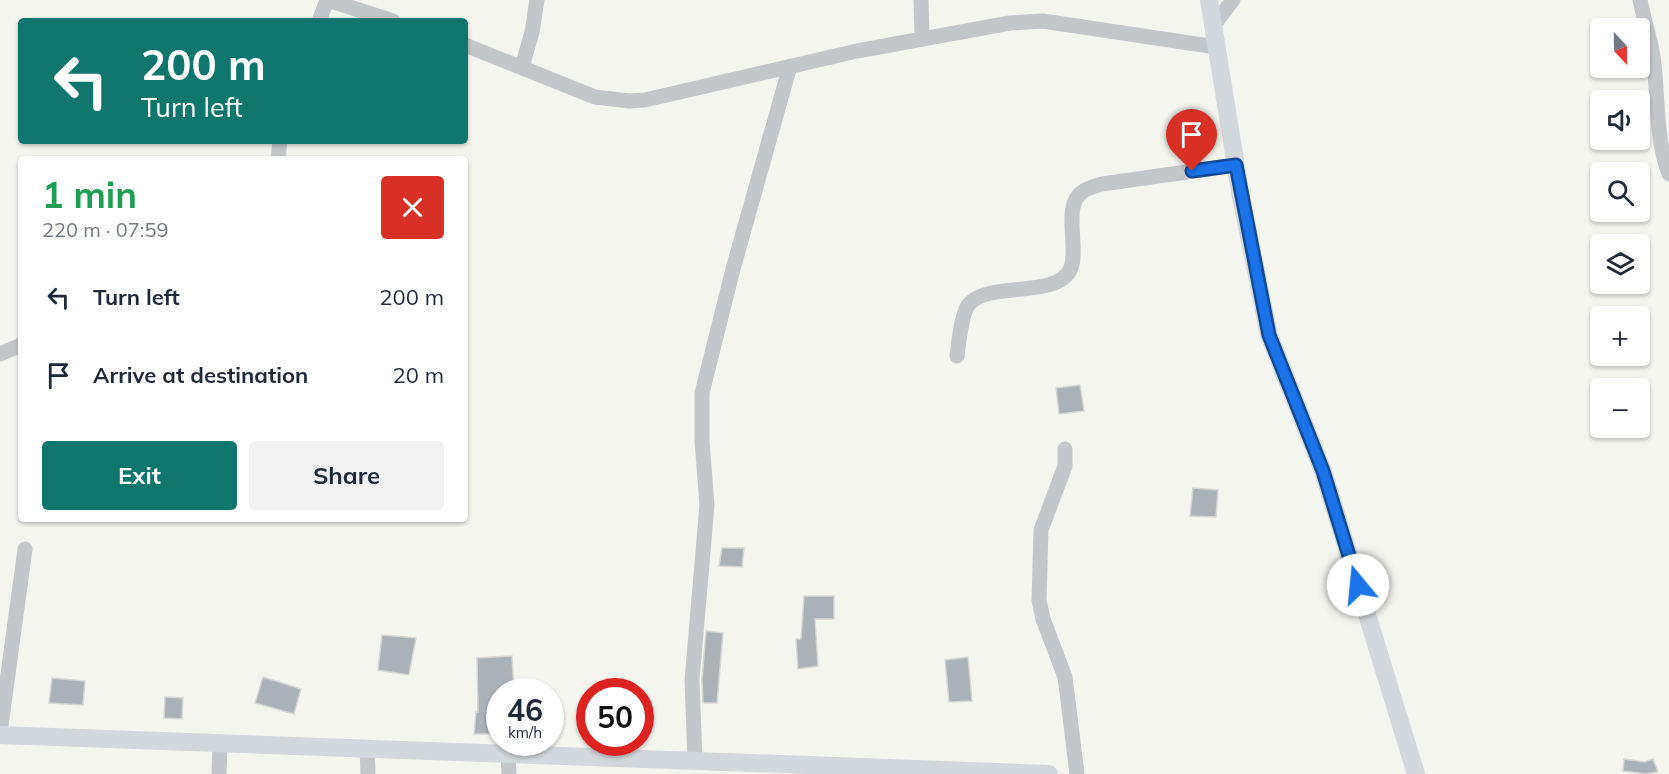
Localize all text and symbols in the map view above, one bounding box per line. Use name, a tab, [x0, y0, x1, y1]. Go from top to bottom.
north arrow	[1590, 18, 1650, 78]
map controls	[1590, 18, 1650, 438]
text: 200 m	[141, 38, 266, 91]
icon: left	[42, 42, 120, 120]
text: Turn left	[141, 90, 243, 124]
button: sound	[1590, 90, 1650, 150]
pin	[1166, 109, 1217, 171]
icon: arrive	[1175, 118, 1208, 151]
button: search	[1590, 162, 1650, 222]
text: 1 min	[42, 172, 137, 217]
button: close	[381, 176, 444, 239]
text: 220 m · 07:59	[42, 217, 168, 242]
button: layers	[1590, 234, 1650, 294]
icon: left	[42, 281, 75, 314]
text: Turn left	[93, 283, 180, 311]
text: 200 m	[379, 283, 444, 311]
button: +	[1590, 306, 1650, 366]
icon: arrive	[42, 359, 75, 392]
text: Arrive at destination	[93, 361, 308, 389]
text: 20 m	[393, 361, 444, 389]
button: −	[1590, 378, 1650, 438]
button: Exit	[42, 441, 237, 510]
button: Share	[249, 441, 444, 510]
position arrow	[1326, 553, 1390, 617]
speed limit sign: 50	[576, 678, 654, 756]
text: 46	[507, 691, 543, 729]
text: km/h	[508, 723, 542, 742]

